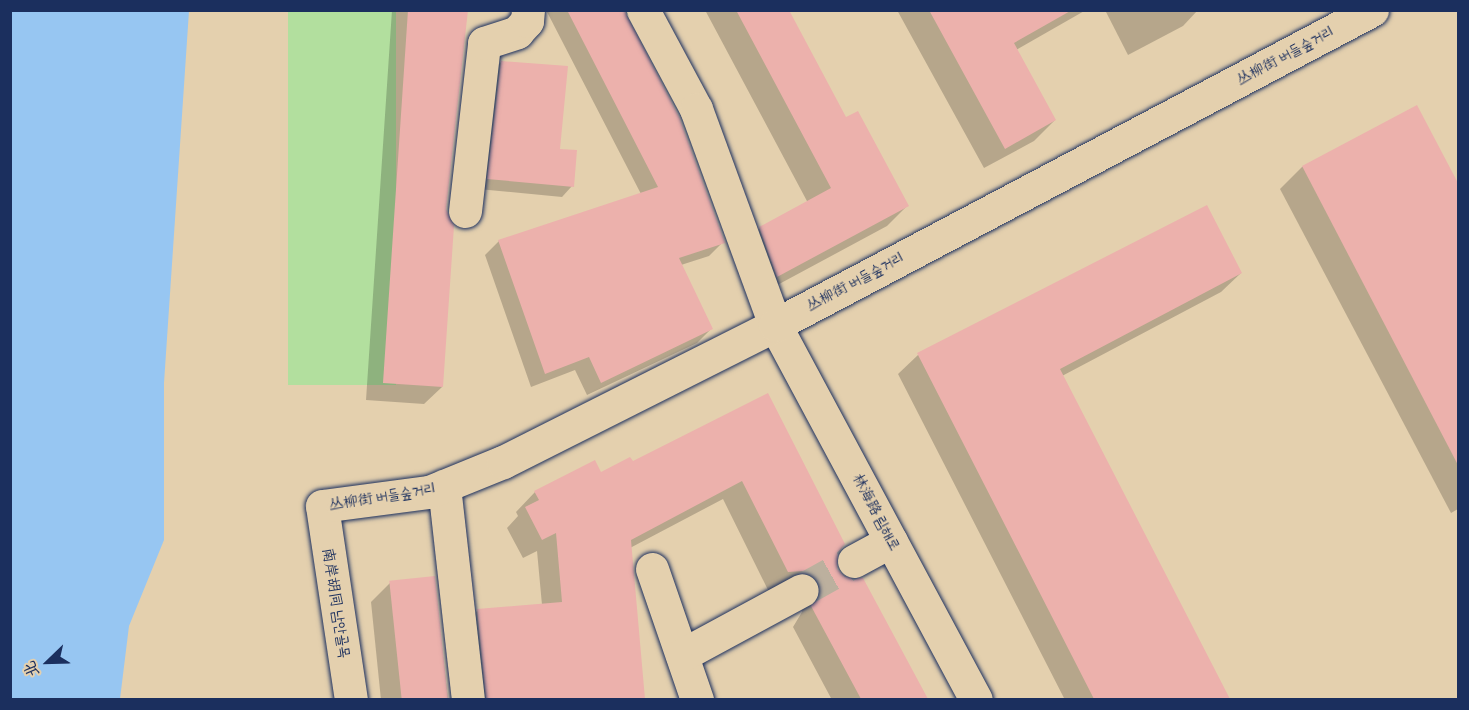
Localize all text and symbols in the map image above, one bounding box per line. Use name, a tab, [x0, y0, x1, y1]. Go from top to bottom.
street label: 丛柳街 버들숲거리	[1233, 23, 1337, 89]
street label: 丛柳街 버들숲거리	[803, 249, 907, 315]
street label: 林海路 림해로	[848, 470, 904, 554]
street label: 丛柳街 버들숲거리	[327, 480, 437, 514]
street label: 南岸胡同 남안골목	[318, 547, 354, 659]
north arrow	[18, 632, 78, 692]
text: 北	[19, 658, 44, 680]

